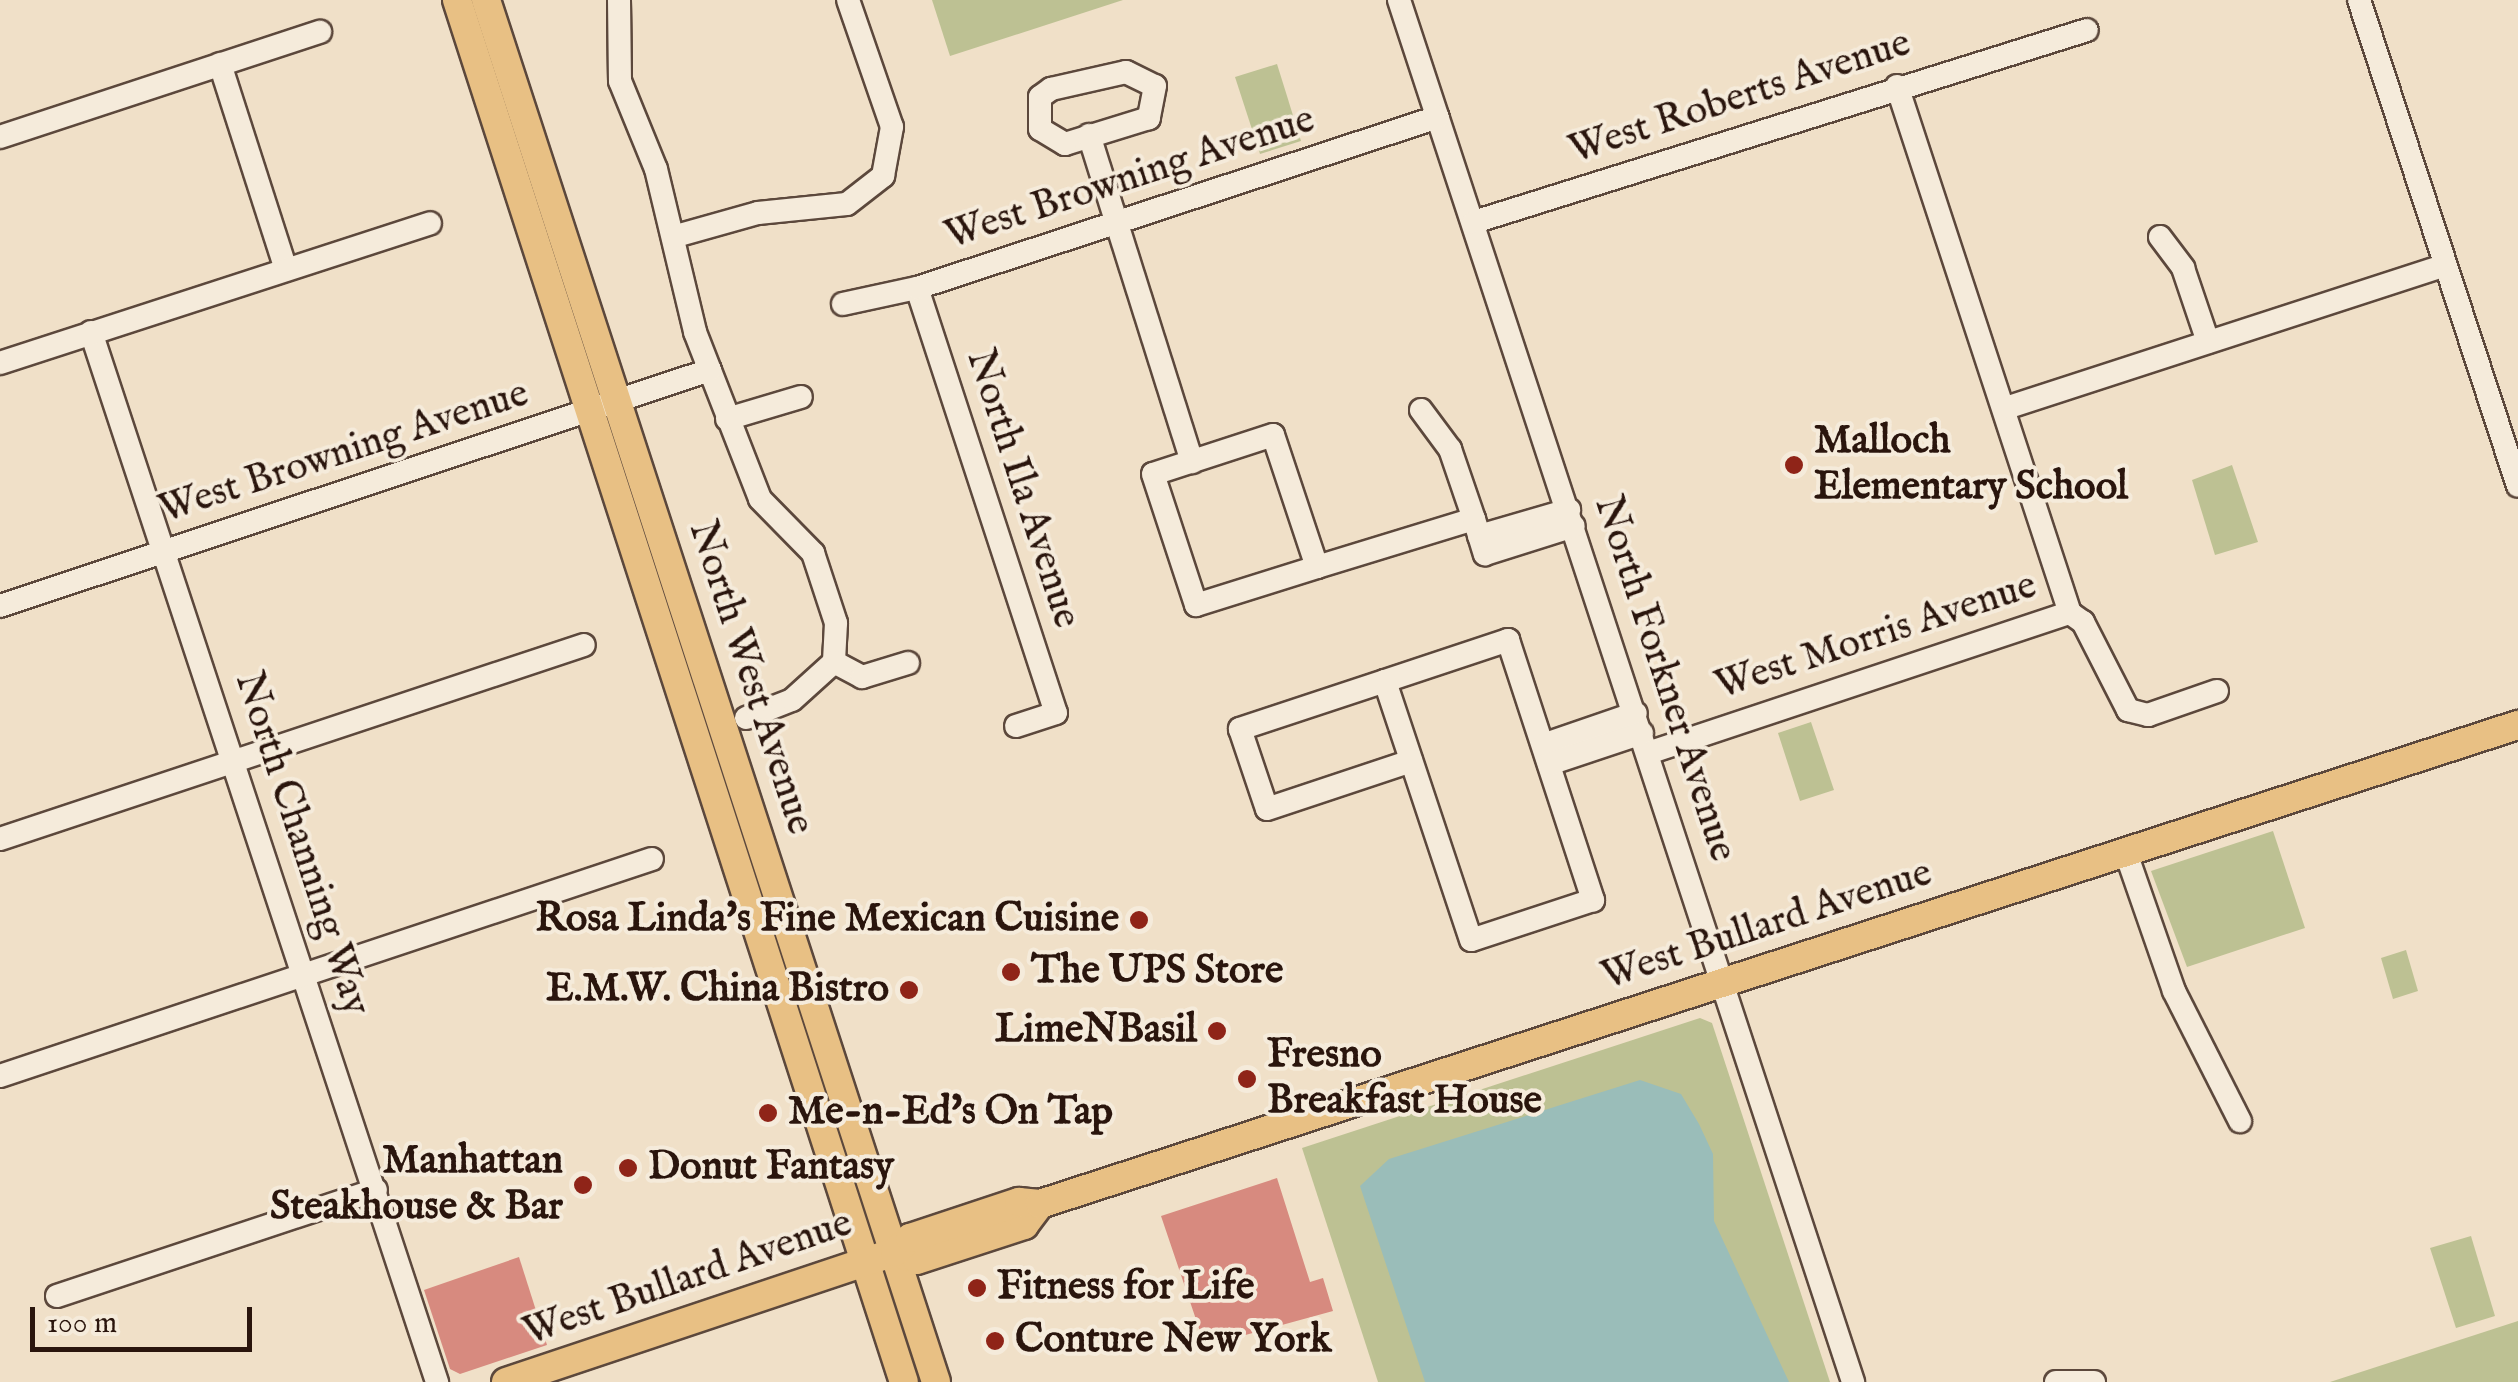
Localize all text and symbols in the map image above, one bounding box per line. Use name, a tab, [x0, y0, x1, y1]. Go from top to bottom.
street label: West Roberts Avenue	[1563, 20, 1917, 176]
street label: West Browning Avenue	[939, 97, 1321, 261]
street label: North Ila Avenue	[954, 344, 1090, 634]
street label: West Browning Avenue	[153, 371, 535, 535]
place label: Malloch Elementary School	[1814, 418, 2128, 512]
marker: Malloch Elementary School	[1783, 454, 1805, 476]
street label: North Forkner Avenue	[1582, 490, 1746, 868]
street label: North West Avenue	[677, 515, 823, 841]
street label: West Morris Avenue	[1709, 562, 2043, 712]
street label: North Channing Way	[223, 666, 379, 1022]
street label: West Bullard Avenue	[1596, 850, 1938, 1002]
place label: Rosa Linda's Fine Mexican Cuisine	[535, 896, 1119, 944]
marker: Rosa Linda's Fine Mexican Cuisine	[1128, 909, 1150, 931]
place label: The UPS Store	[1031, 948, 1283, 996]
marker: The UPS Store	[1000, 961, 1022, 983]
place label: E.M.W. China Bistro	[546, 966, 889, 1014]
marker: E.M.W. China Bistro	[898, 979, 920, 1001]
place label: LimeNBasil	[995, 1007, 1197, 1055]
marker: LimeNBasil	[1206, 1020, 1228, 1042]
place label: Fresno Breakfast House	[1267, 1032, 1542, 1126]
marker: Fresno Breakfast House	[1236, 1068, 1258, 1090]
place label: Me-n-Ed's On Tap	[788, 1089, 1113, 1137]
marker: Me-n-Ed's On Tap	[757, 1102, 779, 1124]
place label: Manhattan Steakhouse & Bar	[270, 1138, 563, 1232]
place label: Donut Fantasy	[648, 1144, 894, 1192]
marker: Donut Fantasy	[617, 1157, 639, 1179]
marker: Manhattan Steakhouse & Bar	[572, 1174, 594, 1196]
street label: West Bullard Avenue	[517, 1200, 859, 1358]
place label: Fitness for Life	[997, 1264, 1254, 1312]
marker: Fitness for Life	[966, 1277, 988, 1299]
scale bar	[35, 1287, 258, 1349]
text: 100 m	[47, 1305, 117, 1343]
place label: Conture New York	[1015, 1317, 1332, 1365]
marker: Conture New York	[984, 1330, 1006, 1352]

